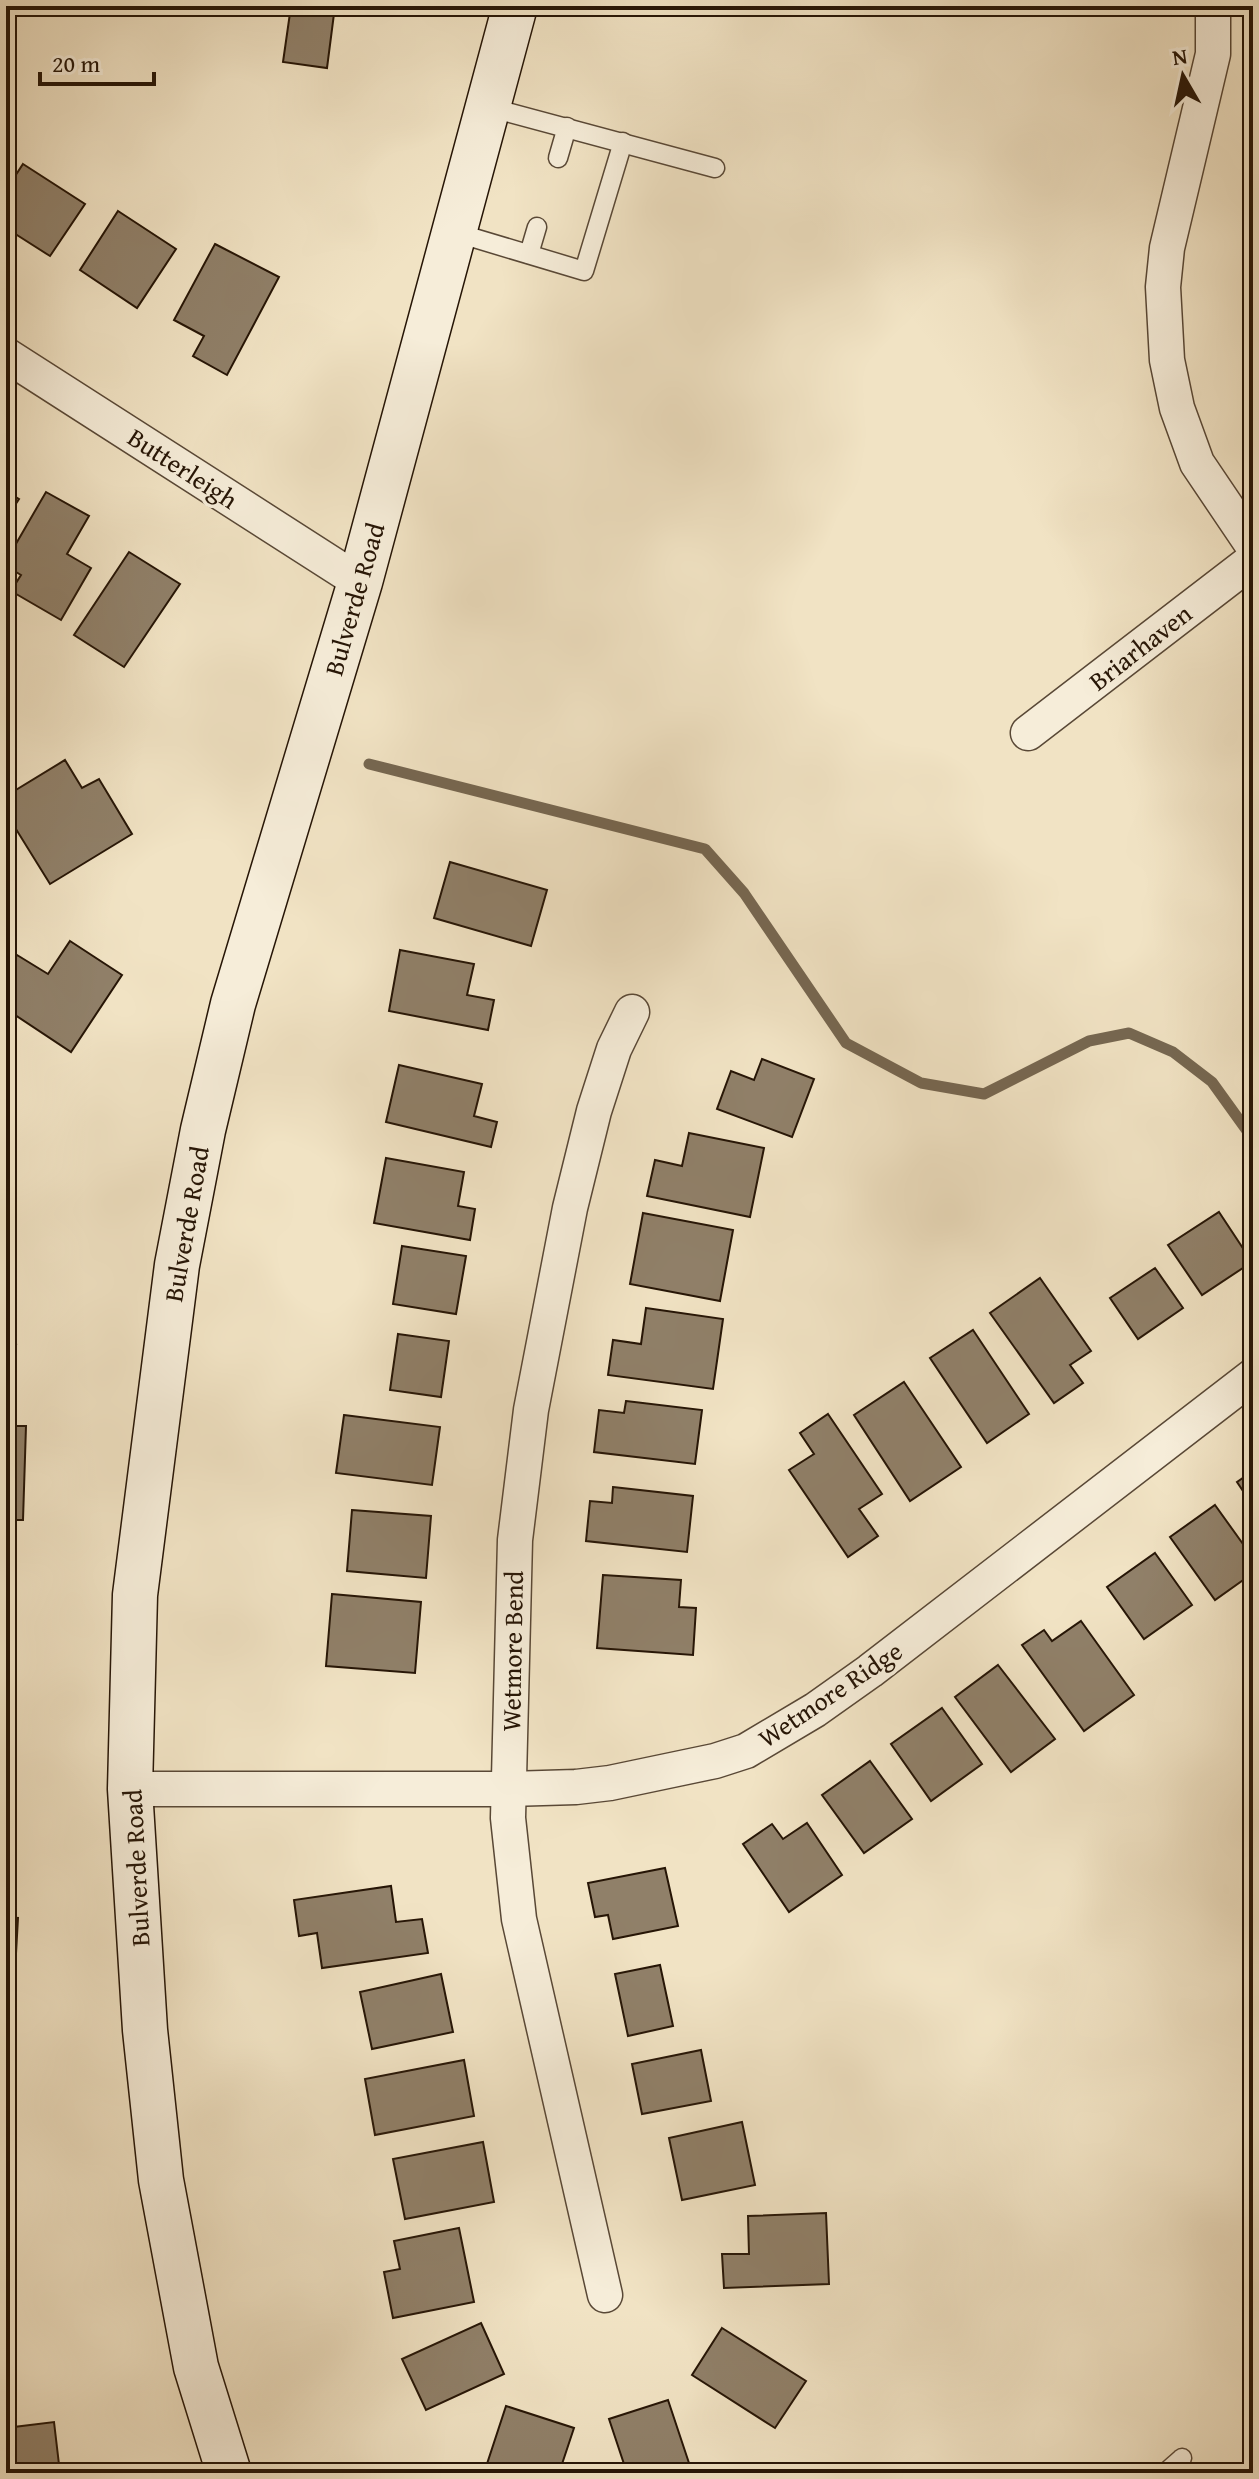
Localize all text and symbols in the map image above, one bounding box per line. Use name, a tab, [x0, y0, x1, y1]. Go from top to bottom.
scale bar	[40, 36, 154, 86]
north arrow	[1143, 36, 1223, 116]
text: N	[1170, 39, 1190, 73]
text: 20 m	[52, 46, 100, 81]
street label: Butterleigh	[120, 418, 246, 518]
street label: Bulverde Road	[314, 518, 394, 680]
street label: Briarhaven	[1080, 594, 1200, 700]
street label: Bulverde Road	[153, 1143, 219, 1305]
street label: Wetmore Bend	[491, 1570, 533, 1732]
street label: Wetmore Ridge	[750, 1631, 910, 1757]
street label: Bulverde Road	[112, 1788, 160, 1948]

